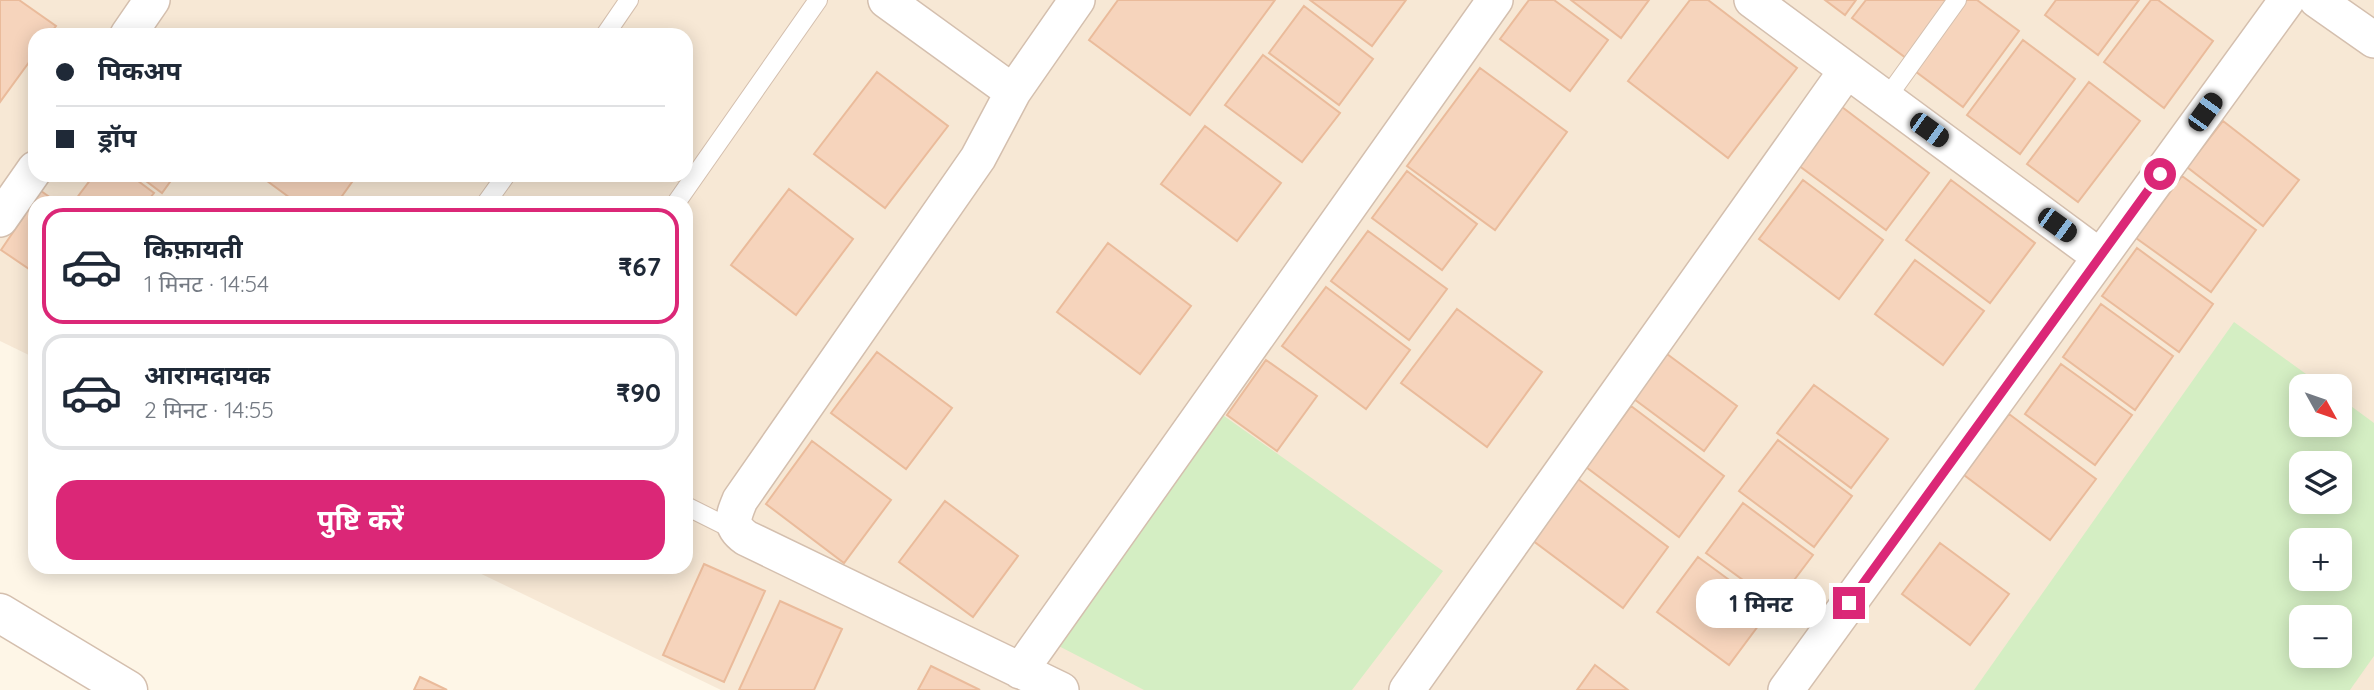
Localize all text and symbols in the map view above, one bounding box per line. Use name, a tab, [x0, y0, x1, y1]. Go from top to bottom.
text: पिकअप	[98, 54, 181, 87]
car	[2185, 89, 2226, 135]
car	[1906, 109, 1953, 151]
text: ड्रॉप	[98, 121, 136, 154]
route start	[2144, 158, 2176, 190]
car	[2034, 204, 2081, 246]
text: किफ़ायती	[144, 232, 243, 265]
icon: car	[60, 235, 123, 298]
text: ₹67	[618, 250, 661, 283]
text: 1 मिनट · 14:54	[144, 269, 269, 298]
text: आरामदायक	[144, 358, 270, 391]
icon: car	[60, 361, 123, 424]
north arrow	[2289, 374, 2352, 438]
map controls	[2289, 374, 2352, 668]
text: ₹90	[616, 376, 661, 409]
text: 2 मिनट · 14:55	[144, 395, 274, 424]
button: layers	[2289, 451, 2352, 514]
button: पुष्टि करें	[56, 480, 665, 560]
button: +	[2289, 528, 2352, 591]
callout: 1 मिनट	[1695, 578, 1825, 628]
route end	[1833, 587, 1865, 619]
text: 1 मिनट	[1729, 589, 1793, 618]
button: −	[2289, 605, 2352, 668]

